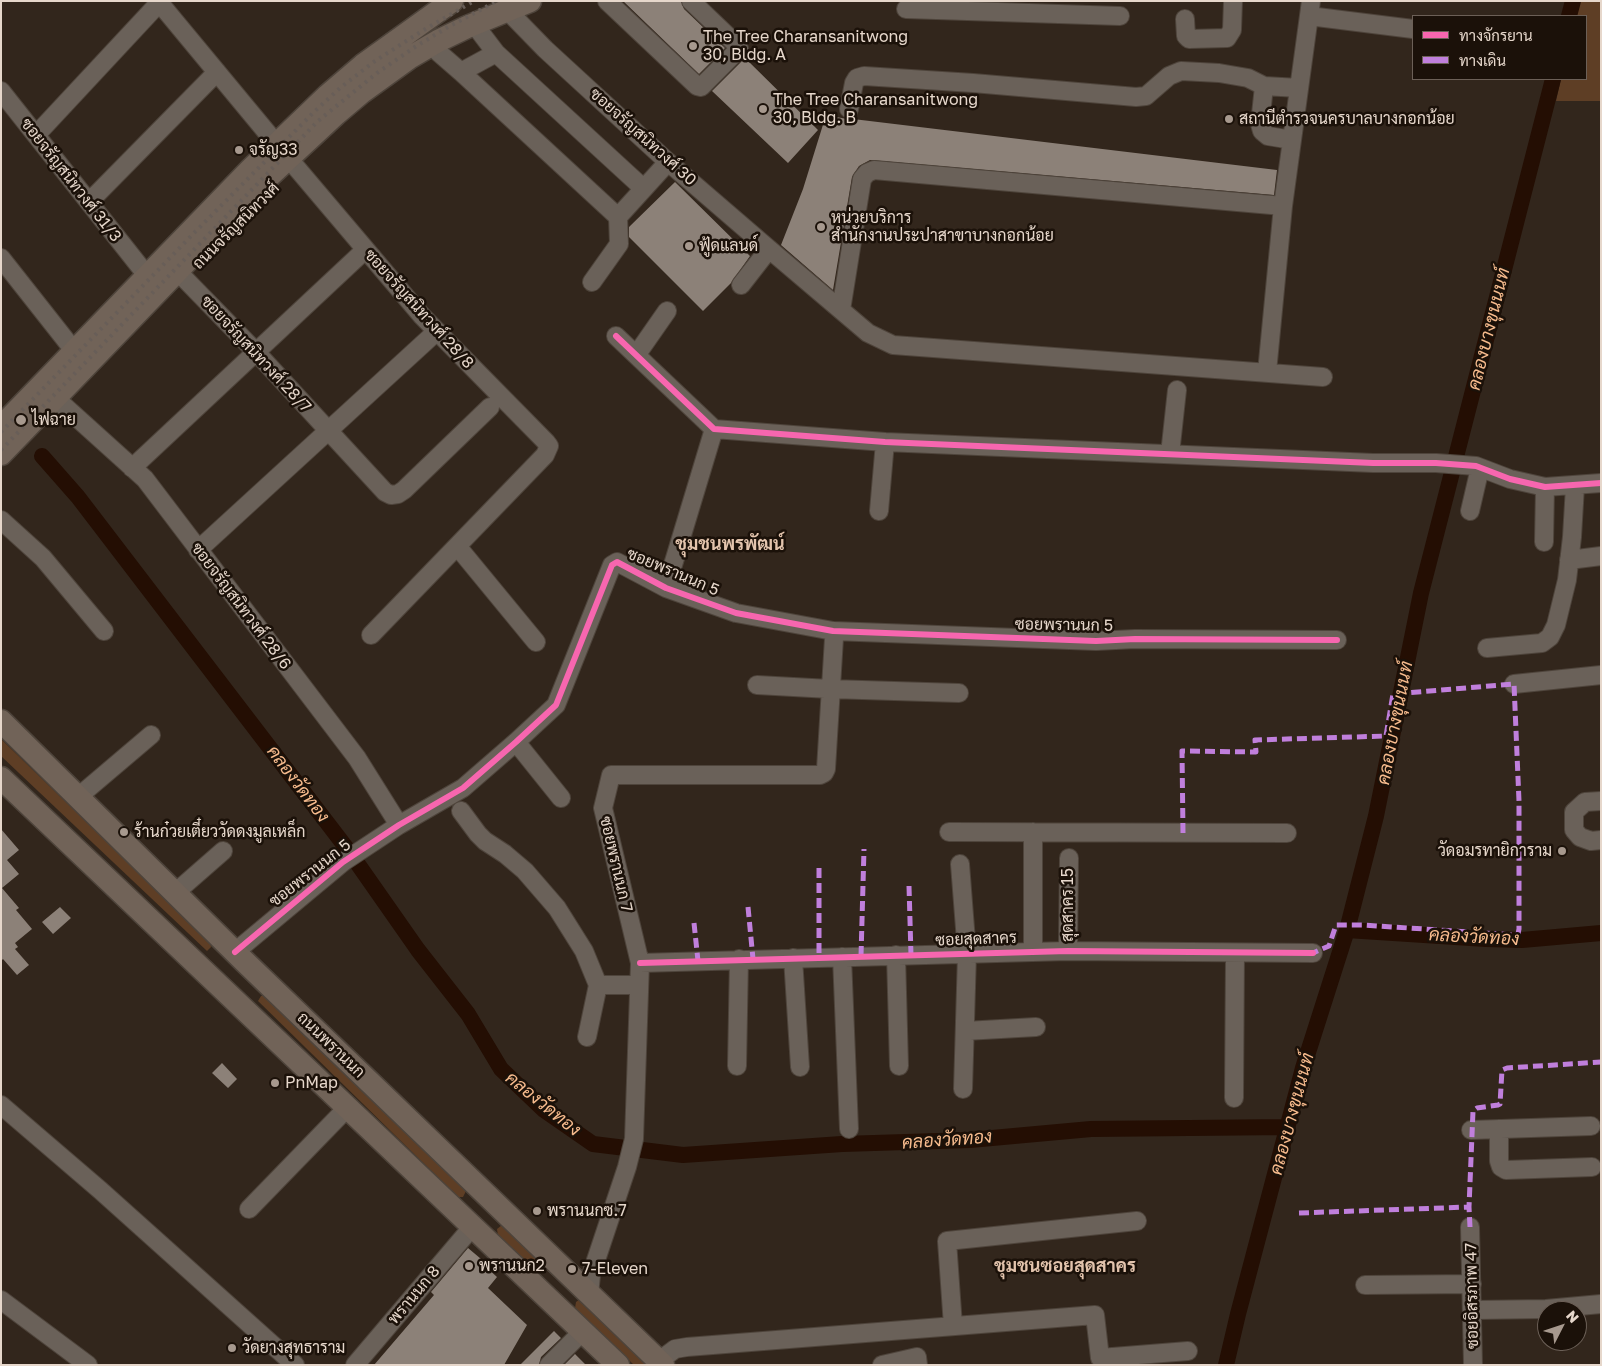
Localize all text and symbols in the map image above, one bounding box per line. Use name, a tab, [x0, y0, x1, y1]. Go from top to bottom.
legend	[1412, 15, 1587, 80]
text: ทางจักรยาน	[1459, 26, 1533, 44]
place label: The Tree Charansanitwong 30, Bldg. A	[703, 27, 908, 65]
marker: The Tree Charansanitwong 30, Bldg. A	[687, 40, 699, 52]
text: ทางเดิน	[1459, 51, 1506, 69]
street label: ซอยจรัญสนิทวงศ์ 30	[586, 84, 700, 190]
place label: The Tree Charansanitwong 30, Bldg. B	[773, 90, 978, 128]
marker: The Tree Charansanitwong 30, Bldg. B	[757, 103, 769, 115]
place label: สถานีตำรวจนครบาลบางกอกน้อย	[1239, 109, 1455, 129]
marker: สถานีตำรวจนครบาลบางกอกน้อย	[1223, 113, 1235, 125]
street label: ซอยจรัญสนิทวงศ์ 31/3	[17, 114, 125, 246]
place label: จรัญ33	[249, 140, 298, 160]
marker: จรัญ33	[233, 144, 245, 156]
street label: ถนนจรัญสนิทวงศ์	[189, 179, 283, 273]
place label: หน่วยบริการ สำนักงานประปาสาขาบางกอกน้อย	[831, 208, 1054, 246]
marker: หน่วยบริการ สำนักงานประปาสาขาบางกอกน้อย	[815, 221, 827, 233]
place label: ฟู้ดแลนด์	[699, 236, 758, 256]
marker: ฟู้ดแลนด์	[683, 240, 695, 252]
street label: ซอยจรัญสนิทวงศ์ 28/8	[360, 245, 478, 373]
water label: คลองบางขุนนนท์	[1463, 266, 1515, 392]
street label: ซอยจรัญสนิทวงศ์ 28/7	[197, 292, 315, 416]
place label: ไฟฉาย	[32, 410, 76, 430]
marker: ไฟฉาย	[14, 413, 28, 427]
district label: ชุมชนพรพัฒน์	[675, 533, 785, 555]
street label: ซอยจรัญสนิทวงศ์ 28/6	[187, 539, 295, 673]
street label: ซอยพรานนก 5	[624, 544, 722, 600]
street label: ซอยพรานนก 5	[1015, 615, 1113, 635]
water label: คลองบางขุนนนท์	[1372, 659, 1418, 787]
water label: คลองวัดทอง	[262, 741, 334, 827]
street label: ซอยพรานนก 7	[596, 814, 636, 914]
place label: ร้านก๋วยเตี๋ยววัดดงมูลเหล็ก	[134, 822, 305, 842]
marker: ร้านก๋วยเตี๋ยววัดดงมูลเหล็ก	[118, 826, 130, 838]
street label: ซอยพรานนก 5	[265, 835, 355, 911]
place label: วัดอมรทายิการาม	[1438, 841, 1552, 861]
marker: วัดอมรทายิการาม	[1556, 845, 1568, 857]
street label: สุดสาคร 15	[1058, 868, 1078, 942]
water label: คลองวัดทอง	[1428, 924, 1520, 950]
street label: ซอยสุดสาคร	[935, 928, 1017, 950]
street label: ถนนพรานนก	[293, 1008, 369, 1082]
water label: คลองบางขุนนนท์	[1265, 1051, 1319, 1177]
water label: คลองวัดทอง	[501, 1067, 585, 1141]
place label: PnMap	[285, 1073, 338, 1093]
marker: PnMap	[269, 1077, 281, 1089]
water label: คลองวัดทอง	[901, 1126, 993, 1154]
place label: พรานนกซ.7	[547, 1201, 627, 1221]
marker: พรานนกซ.7	[531, 1205, 543, 1217]
street label: ซอยอิสรภาพ 47	[1461, 1243, 1483, 1349]
district label: ชุมชนซอยสุดสาคร	[994, 1255, 1136, 1277]
place label: พรานนก2	[479, 1256, 545, 1276]
place label: 7-Eleven	[582, 1259, 648, 1279]
marker: พรานนก2	[463, 1260, 475, 1272]
street label: พรานนก 8	[384, 1262, 444, 1328]
marker: 7-Eleven	[566, 1263, 578, 1275]
north arrow	[1537, 1301, 1587, 1351]
text: N	[1563, 1307, 1583, 1326]
place label: วัดยางสุทธาราม	[242, 1338, 345, 1358]
marker: วัดยางสุทธาราม	[226, 1342, 238, 1354]

